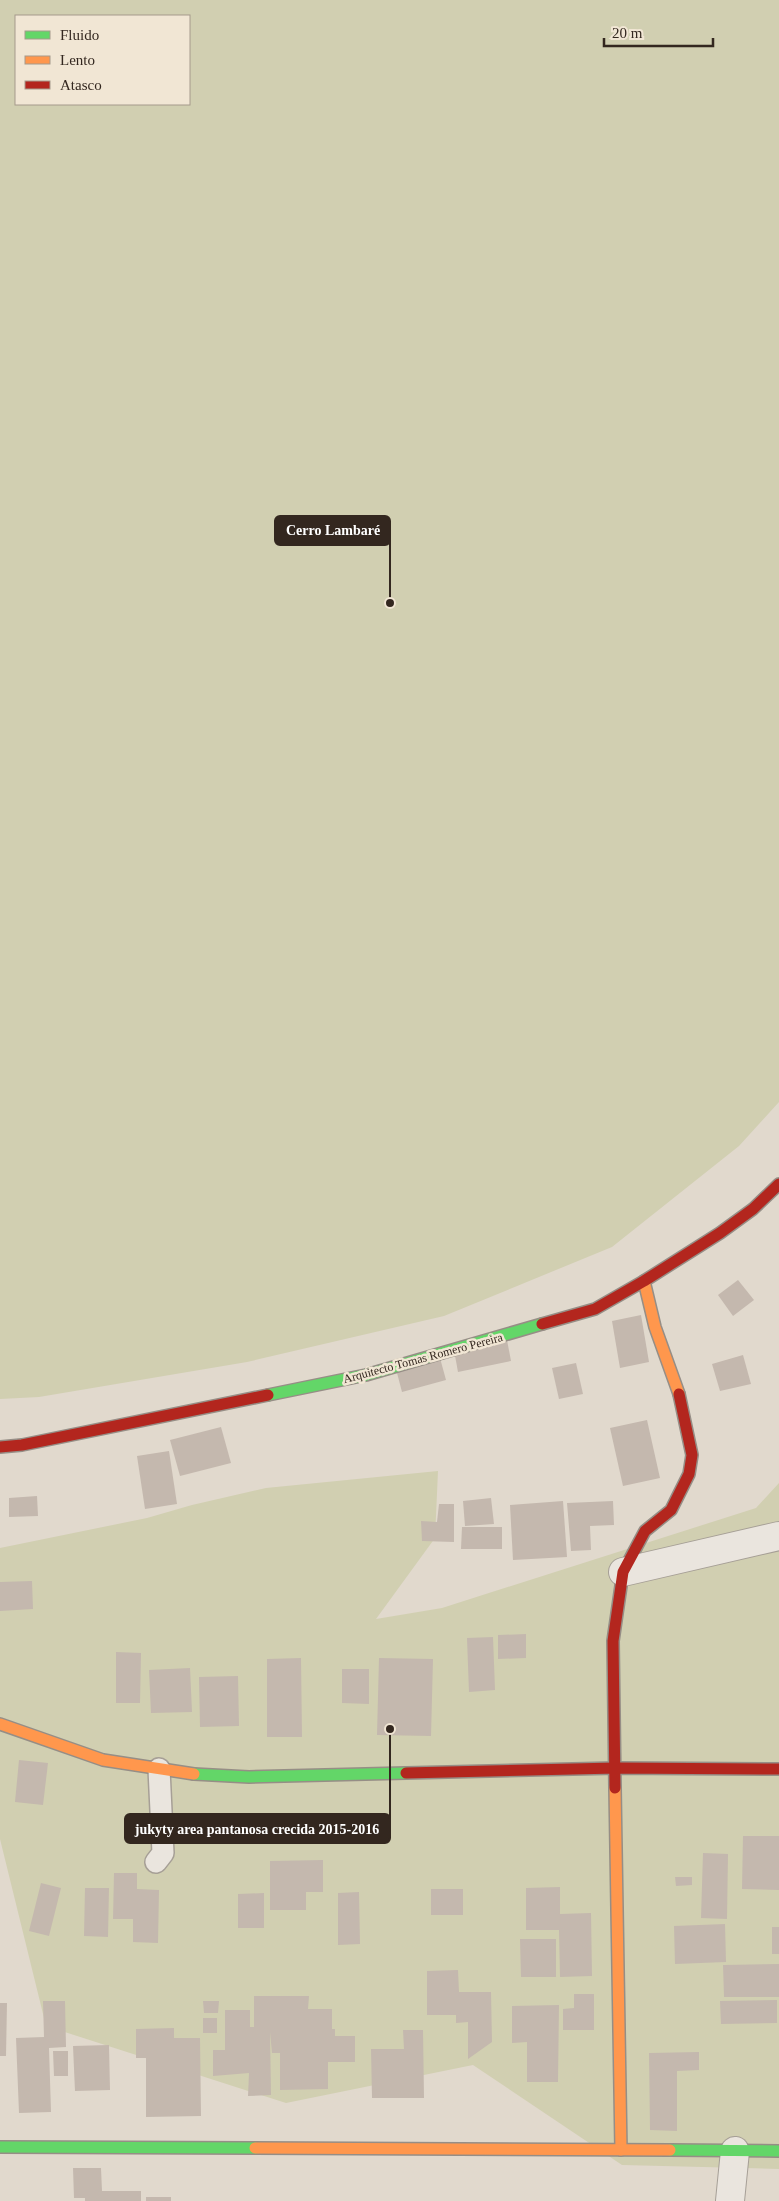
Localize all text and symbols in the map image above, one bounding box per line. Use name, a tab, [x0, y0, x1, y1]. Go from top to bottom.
legend	[15, 15, 190, 105]
scale bar	[604, 15, 713, 47]
text: 20 m	[612, 25, 643, 41]
text: Fluido	[60, 27, 99, 43]
text: Lento	[60, 52, 95, 68]
text: Atasco	[60, 77, 102, 93]
callout: Cerro Lambaré	[275, 516, 390, 545]
text: Cerro Lambaré	[286, 523, 380, 538]
street label: Arquitecto Tomas Romero Pereira	[342, 1330, 505, 1386]
callout: jukyty area pantanosa crecida 2015-2016	[125, 1814, 390, 1843]
text: jukyty area pantanosa crecida 2015-2016	[134, 1822, 379, 1837]

